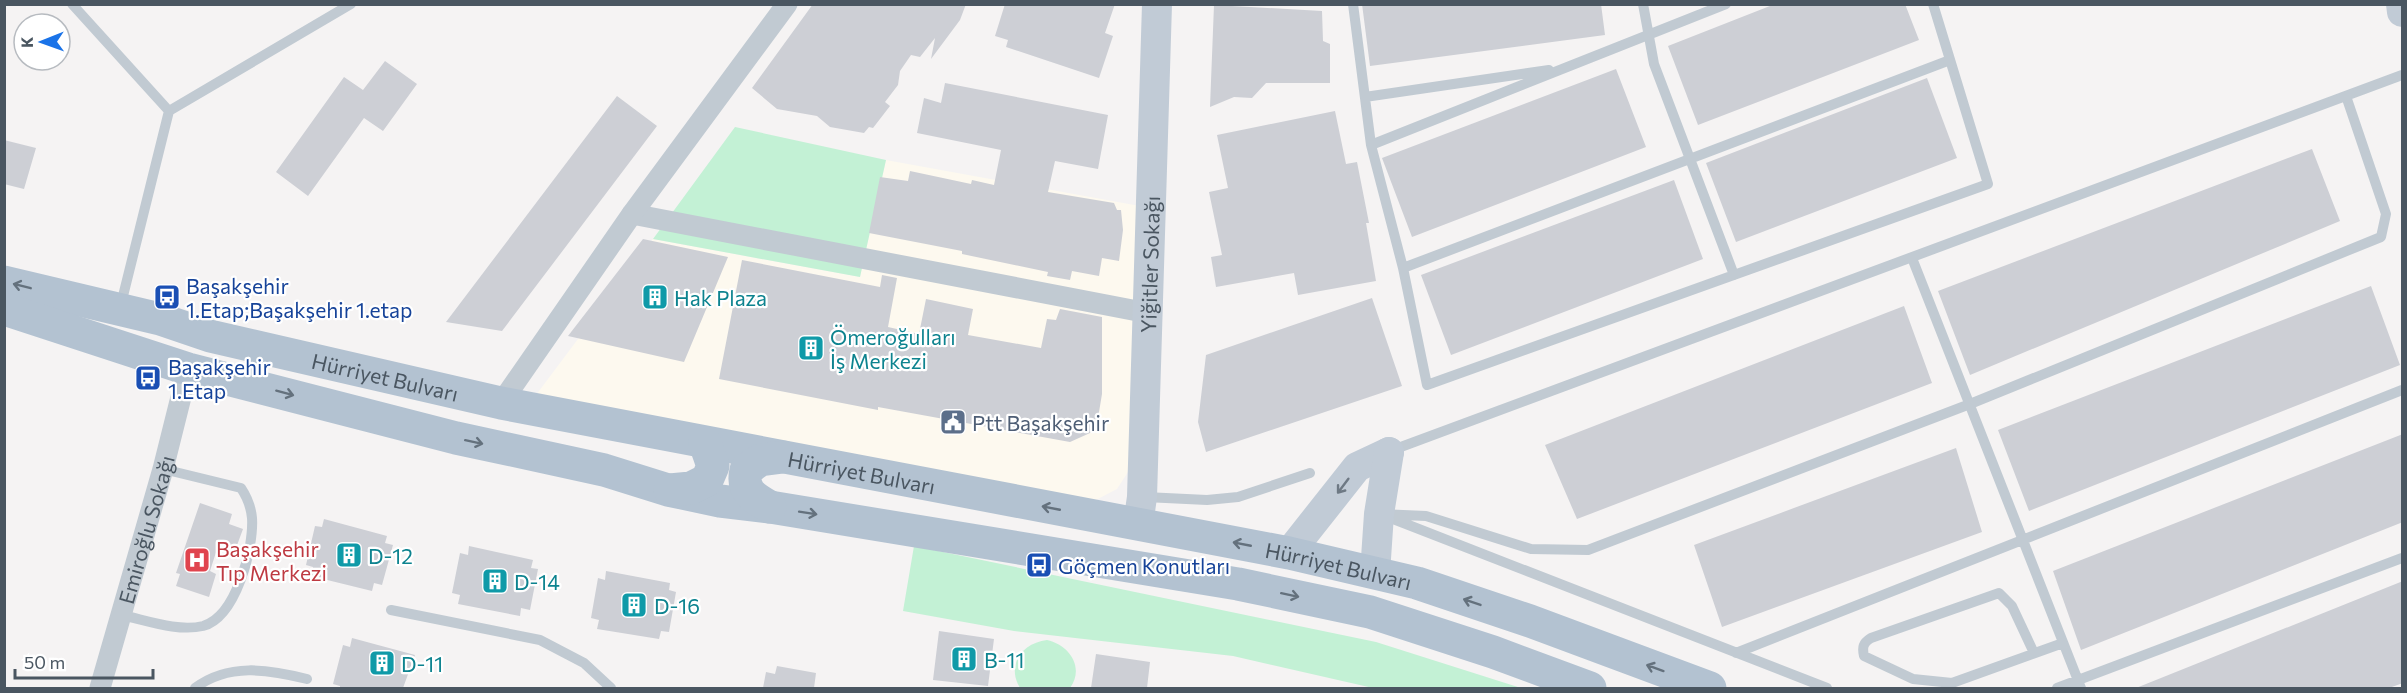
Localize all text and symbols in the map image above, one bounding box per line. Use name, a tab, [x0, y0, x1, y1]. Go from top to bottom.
north arrow	[12, 12, 72, 72]
text: K	[17, 37, 36, 48]
street label: Yiğitler Sokağı	[1134, 195, 1164, 333]
place label: Başakşehir 1.Etap;Başakşehir 1.etap	[186, 273, 412, 322]
one-way arrow	[12, 280, 31, 292]
bus stop icon: Başakşehir 1.Etap;Başakşehir 1.etap	[152, 282, 182, 312]
building icon: Hak Plaza	[640, 282, 670, 312]
place label: Hak Plaza	[674, 285, 767, 310]
place label: Ömeroğulları İş Merkezi	[830, 324, 956, 373]
building icon: Ömeroğulları İş Merkezi	[796, 333, 826, 363]
street label: Hürriyet Bulvarı	[309, 347, 461, 405]
place label: Başakşehir 1.Etap	[168, 354, 271, 403]
bus stop icon: Başakşehir 1.Etap	[133, 363, 163, 393]
one-way arrow	[275, 388, 294, 400]
public building icon: Ptt Başakşehir	[938, 407, 968, 437]
place label: Ptt Başakşehir	[972, 410, 1109, 435]
one-way arrow	[464, 436, 483, 448]
street label: Hürriyet Bulvarı	[786, 445, 938, 498]
street label: Emiroğlu Sokağı	[112, 453, 178, 607]
one-way arrow	[1337, 478, 1350, 494]
one-way arrow	[1041, 502, 1061, 513]
one-way arrow	[798, 508, 817, 519]
place label: Başakşehir Tıp Merkezi	[216, 536, 327, 585]
street label: Hürriyet Bulvarı	[1263, 536, 1415, 594]
one-way arrow	[1233, 538, 1253, 549]
building icon: D-12	[334, 540, 364, 570]
place label: D-12	[368, 543, 413, 568]
hospital icon: Başakşehir Tıp Merkezi	[182, 545, 212, 575]
bus stop icon: Göçmen Konutları	[1024, 550, 1054, 580]
place label: Göçmen Konutları	[1058, 553, 1230, 578]
building icon: D-14	[480, 566, 510, 596]
place label: D-14	[514, 569, 560, 594]
building icon: D-16	[619, 590, 649, 620]
one-way arrow	[1280, 590, 1299, 601]
place label: D-16	[654, 593, 700, 618]
one-way arrow	[1463, 595, 1482, 606]
scale bar	[15, 642, 153, 680]
building icon: B-11	[949, 644, 979, 674]
place label: B-11	[984, 647, 1024, 672]
building icon: D-11	[367, 648, 397, 678]
text: 50 m	[24, 651, 65, 673]
place label: D-11	[401, 651, 443, 676]
one-way arrow	[1647, 662, 1665, 673]

